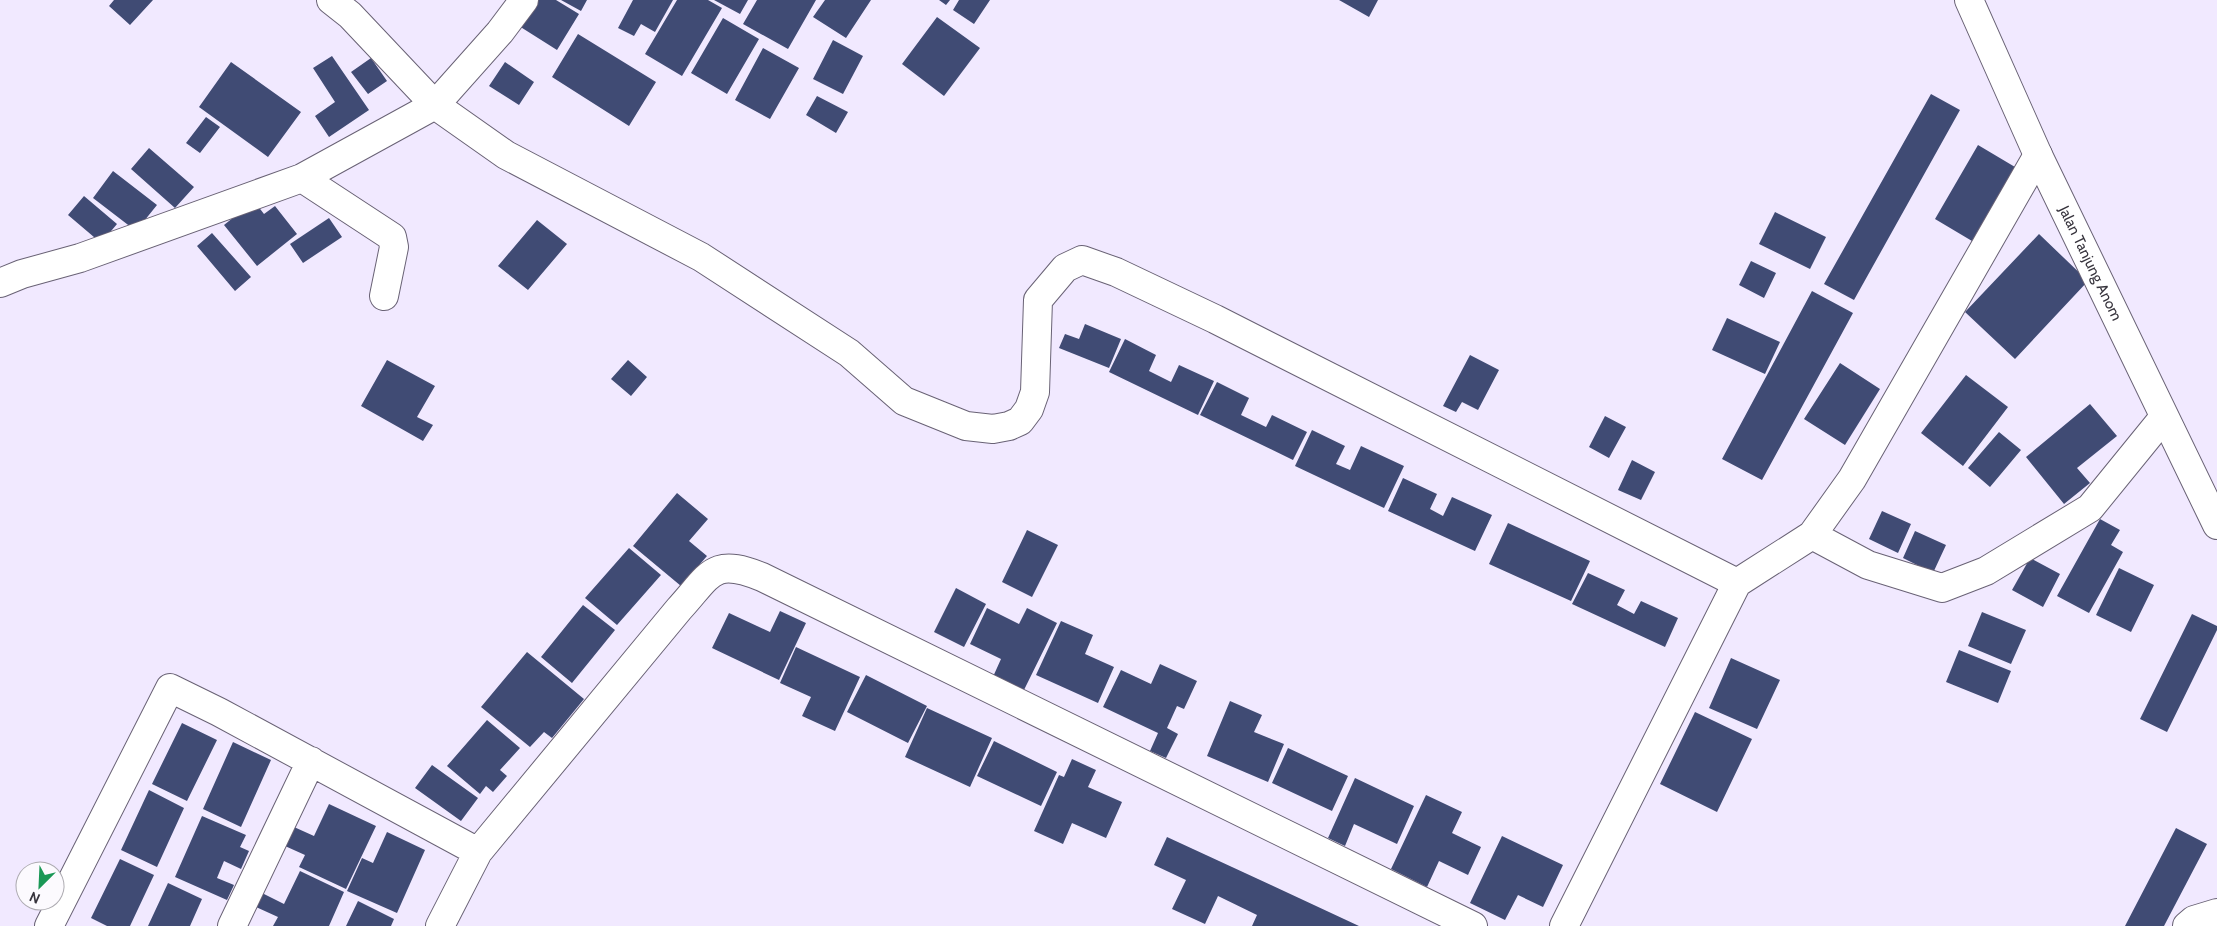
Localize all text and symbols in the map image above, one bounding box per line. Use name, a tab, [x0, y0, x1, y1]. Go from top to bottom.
street label: Jalan Tanjung Anom	[2055, 202, 2126, 324]
north arrow	[15, 861, 65, 911]
text: N	[27, 888, 43, 908]

